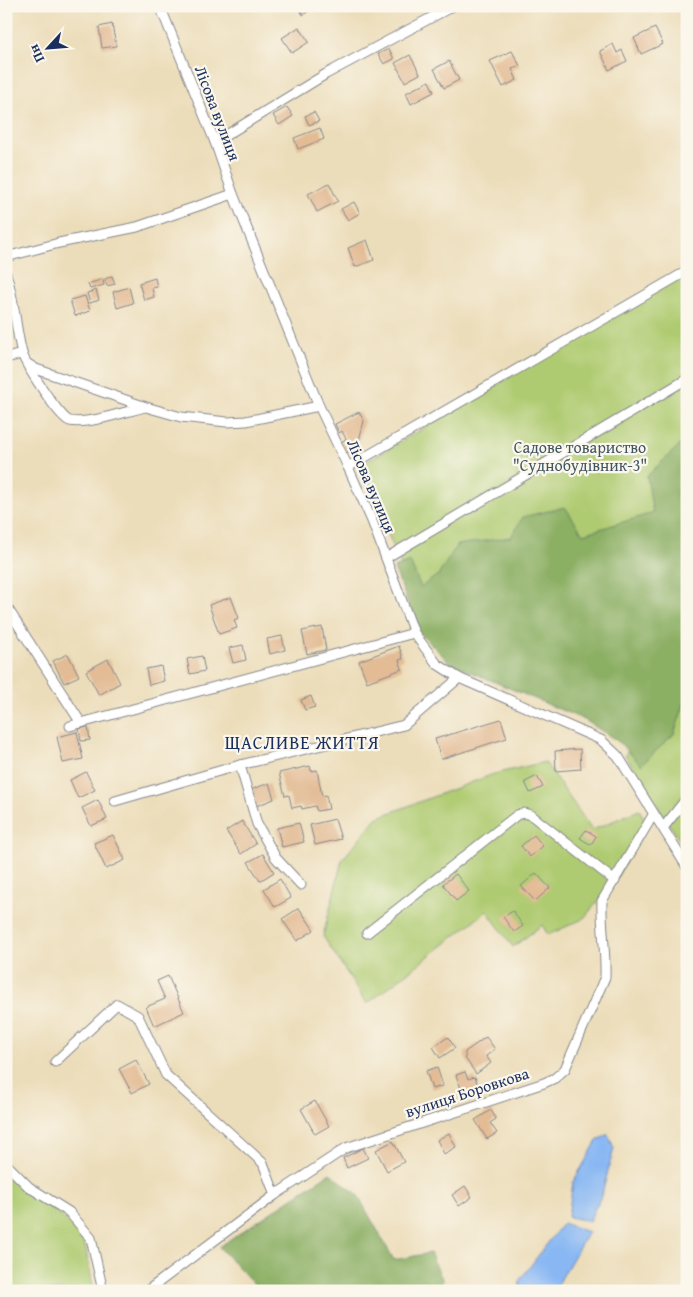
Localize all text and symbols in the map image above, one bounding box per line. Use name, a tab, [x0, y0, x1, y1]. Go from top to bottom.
north arrow	[22, 22, 72, 72]
text: Пн	[23, 41, 49, 66]
street label: Лісова вулиця	[189, 62, 247, 164]
street label: Лісова вулиця	[341, 435, 403, 537]
park label: Садове товариство "Суднобудівник-3"	[513, 435, 647, 477]
district label: ЩАСЛИВЕ ЖИТТЯ	[225, 729, 379, 756]
street label: вулиця Боровкова	[402, 1061, 532, 1123]

